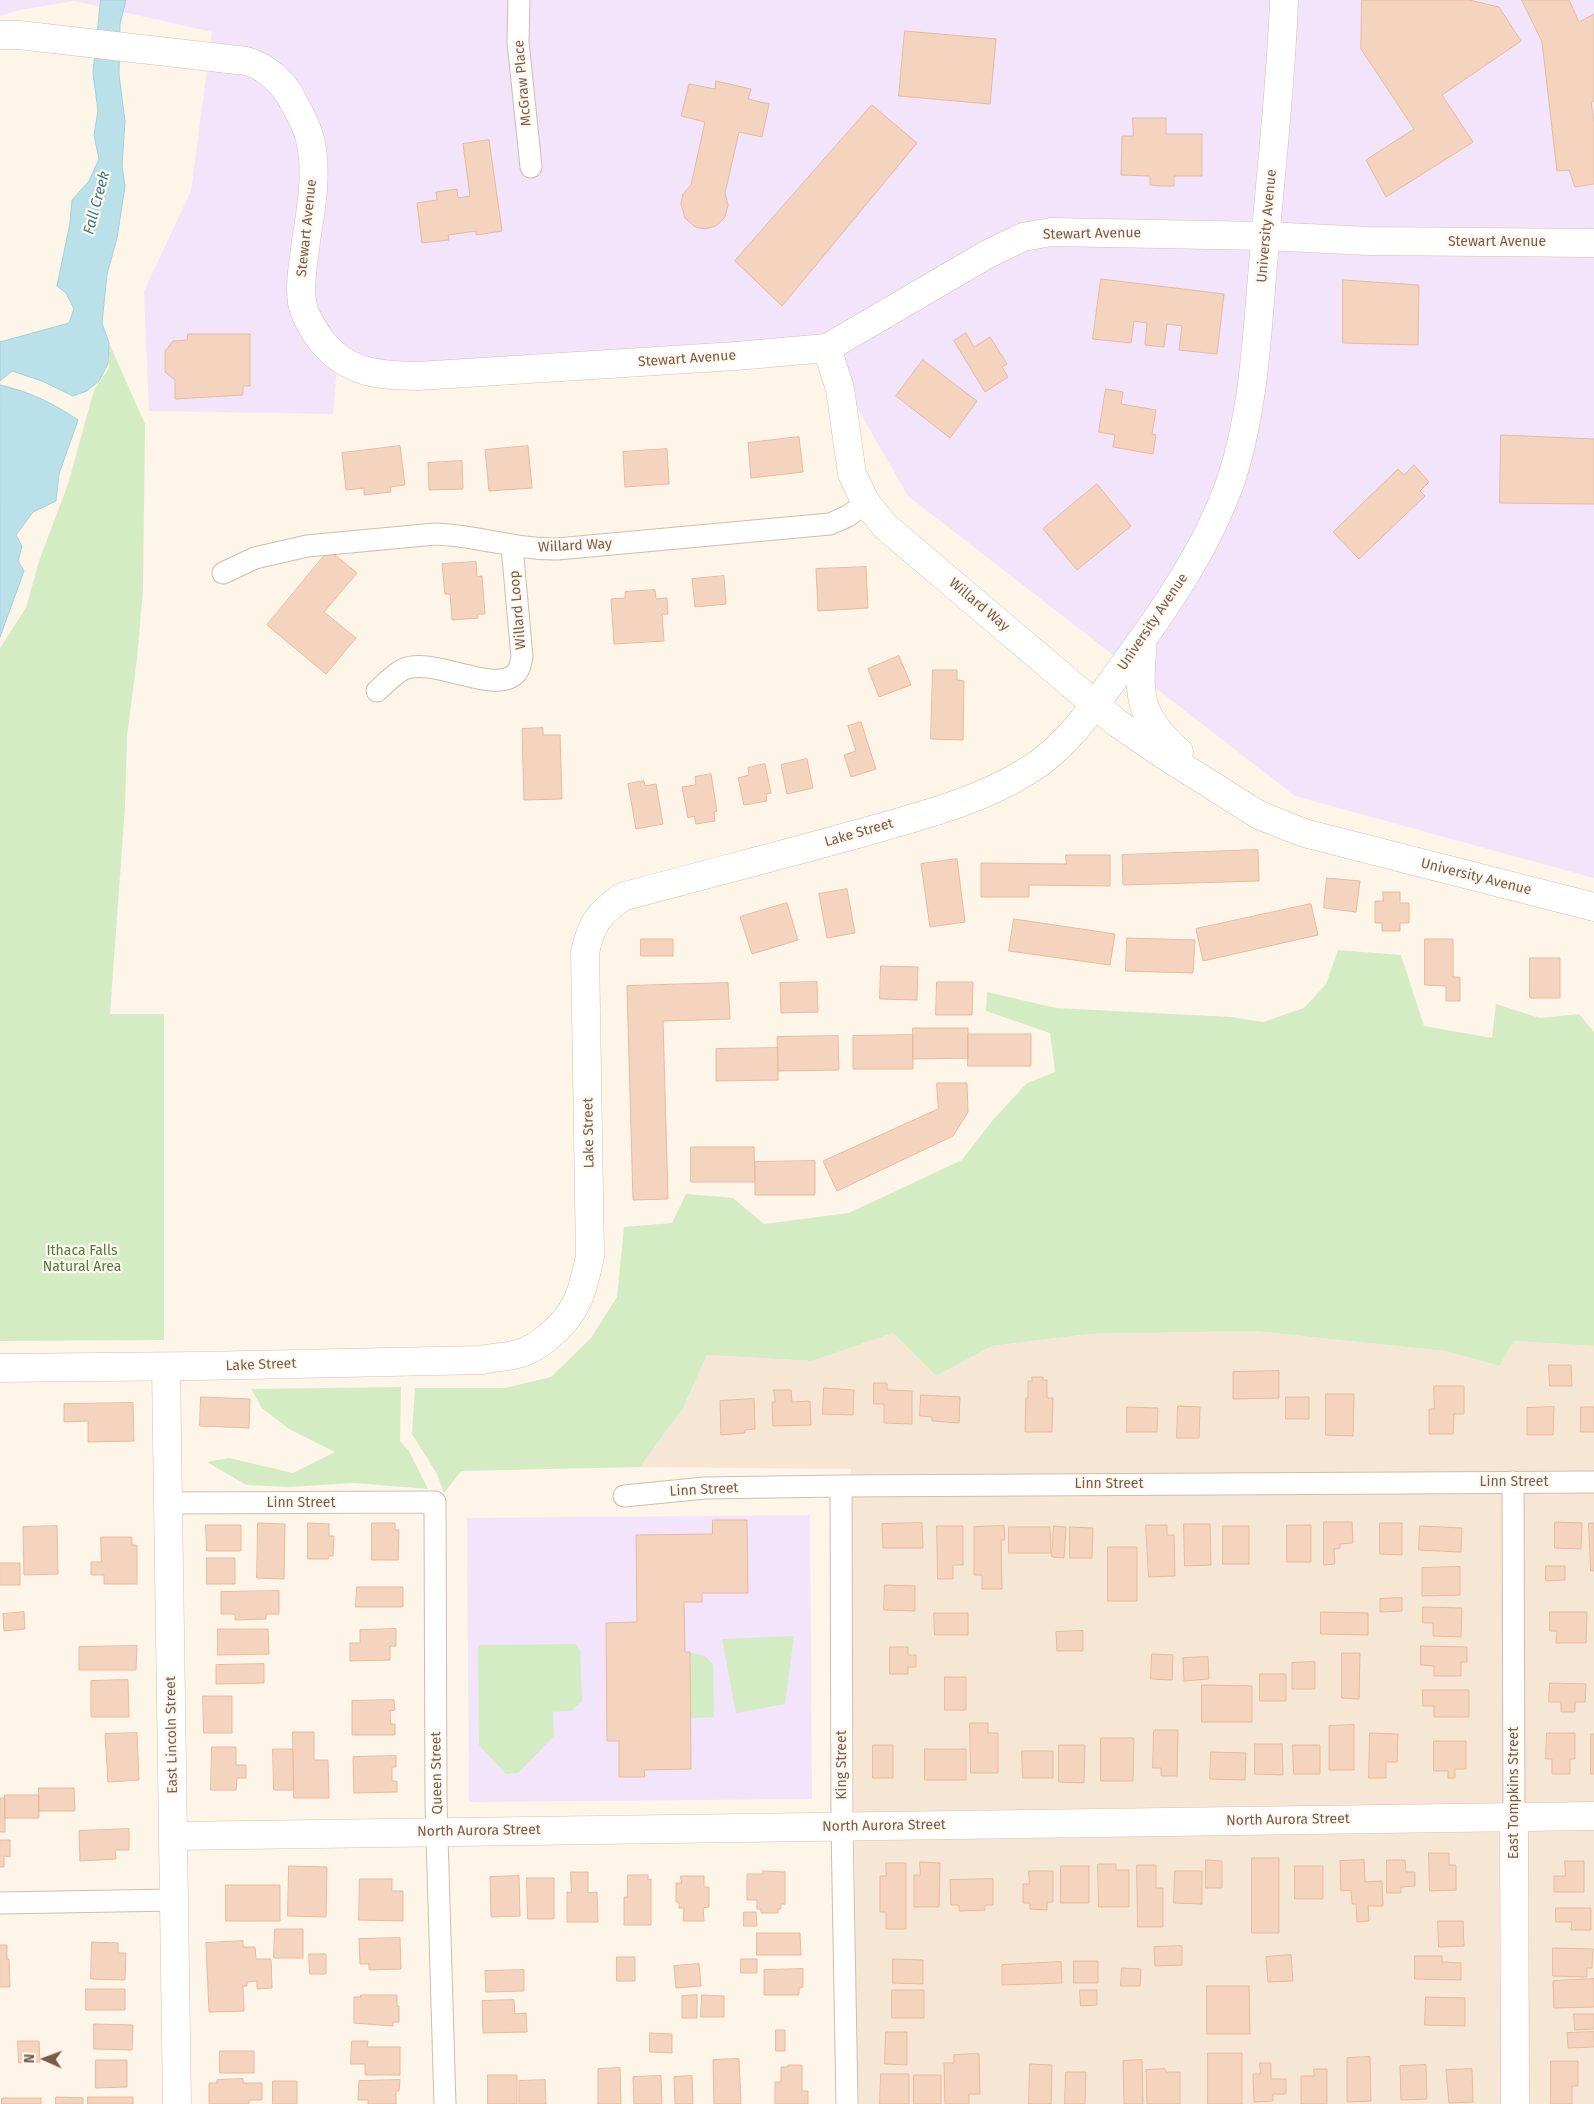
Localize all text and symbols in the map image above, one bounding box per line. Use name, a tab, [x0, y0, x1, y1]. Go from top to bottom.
street label: McGraw Place	[511, 39, 535, 127]
water label: Fall Creek	[80, 169, 114, 237]
street label: University Avenue	[1254, 169, 1280, 283]
street label: Stewart Avenue	[294, 178, 320, 278]
street label: Stewart Avenue	[1043, 225, 1141, 243]
street label: Stewart Avenue	[1448, 234, 1546, 250]
street label: Stewart Avenue	[637, 347, 737, 371]
street label: Willard Way	[538, 536, 612, 556]
street label: Willard Loop	[506, 570, 530, 650]
street label: University Avenue	[1114, 570, 1192, 674]
street label: Willard Way	[945, 575, 1013, 635]
street label: Lake Street	[823, 815, 895, 851]
street label: University Avenue	[1419, 855, 1533, 899]
street label: Lake Street	[580, 1097, 598, 1169]
park label: Ithaca Falls Natural Area	[43, 1243, 121, 1276]
street label: Lake Street	[225, 1355, 297, 1375]
street label: Linn Street	[1479, 1474, 1549, 1490]
street label: Linn Street	[1074, 1476, 1144, 1492]
street label: Linn Street	[669, 1480, 739, 1500]
street label: Linn Street	[266, 1495, 336, 1511]
street label: East Lincoln Street	[163, 1676, 181, 1794]
street label: East Tompkins Street	[1506, 1727, 1522, 1859]
street label: King Street	[834, 1730, 850, 1800]
street label: Queen Street	[428, 1731, 446, 1815]
street label: North Aurora Street	[1226, 1811, 1350, 1829]
street label: North Aurora Street	[822, 1817, 946, 1835]
street label: North Aurora Street	[417, 1822, 541, 1840]
north arrow	[20, 2034, 70, 2084]
text: N	[21, 2054, 38, 2063]

